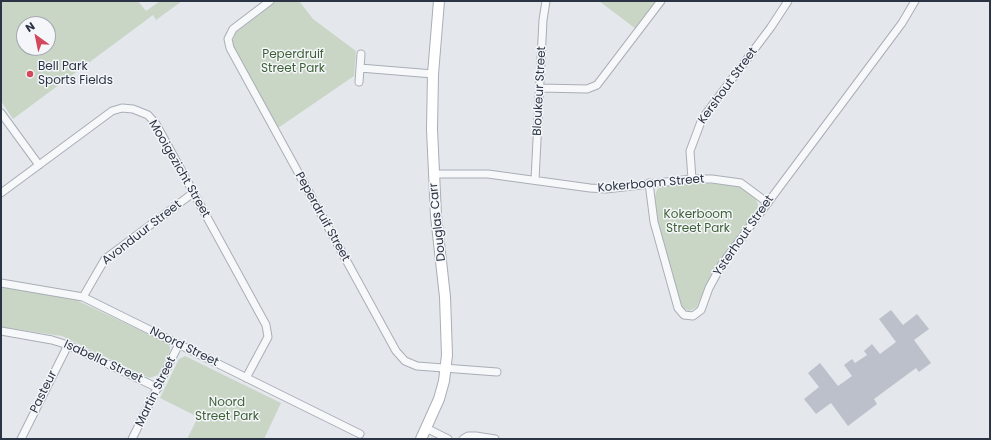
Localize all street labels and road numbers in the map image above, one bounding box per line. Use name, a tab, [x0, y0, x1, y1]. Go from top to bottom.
street label: Kershout Street	[695, 45, 761, 127]
street label: Bloukeur Street	[530, 46, 550, 136]
street label: Mooigezicht Street	[145, 118, 213, 220]
street label: Peperdruif Street	[291, 170, 353, 264]
street label: Kokerboom Street	[597, 172, 705, 196]
street label: Douglas Carr	[427, 182, 449, 262]
street label: Ysterhout Street	[711, 193, 777, 279]
street label: Avonduur Street	[100, 198, 184, 268]
street label: Noord Street	[147, 324, 221, 370]
street label: Isabella Street	[61, 337, 145, 387]
street label: Martin Street	[133, 355, 179, 429]
street label: Pasteur	[28, 368, 60, 416]

